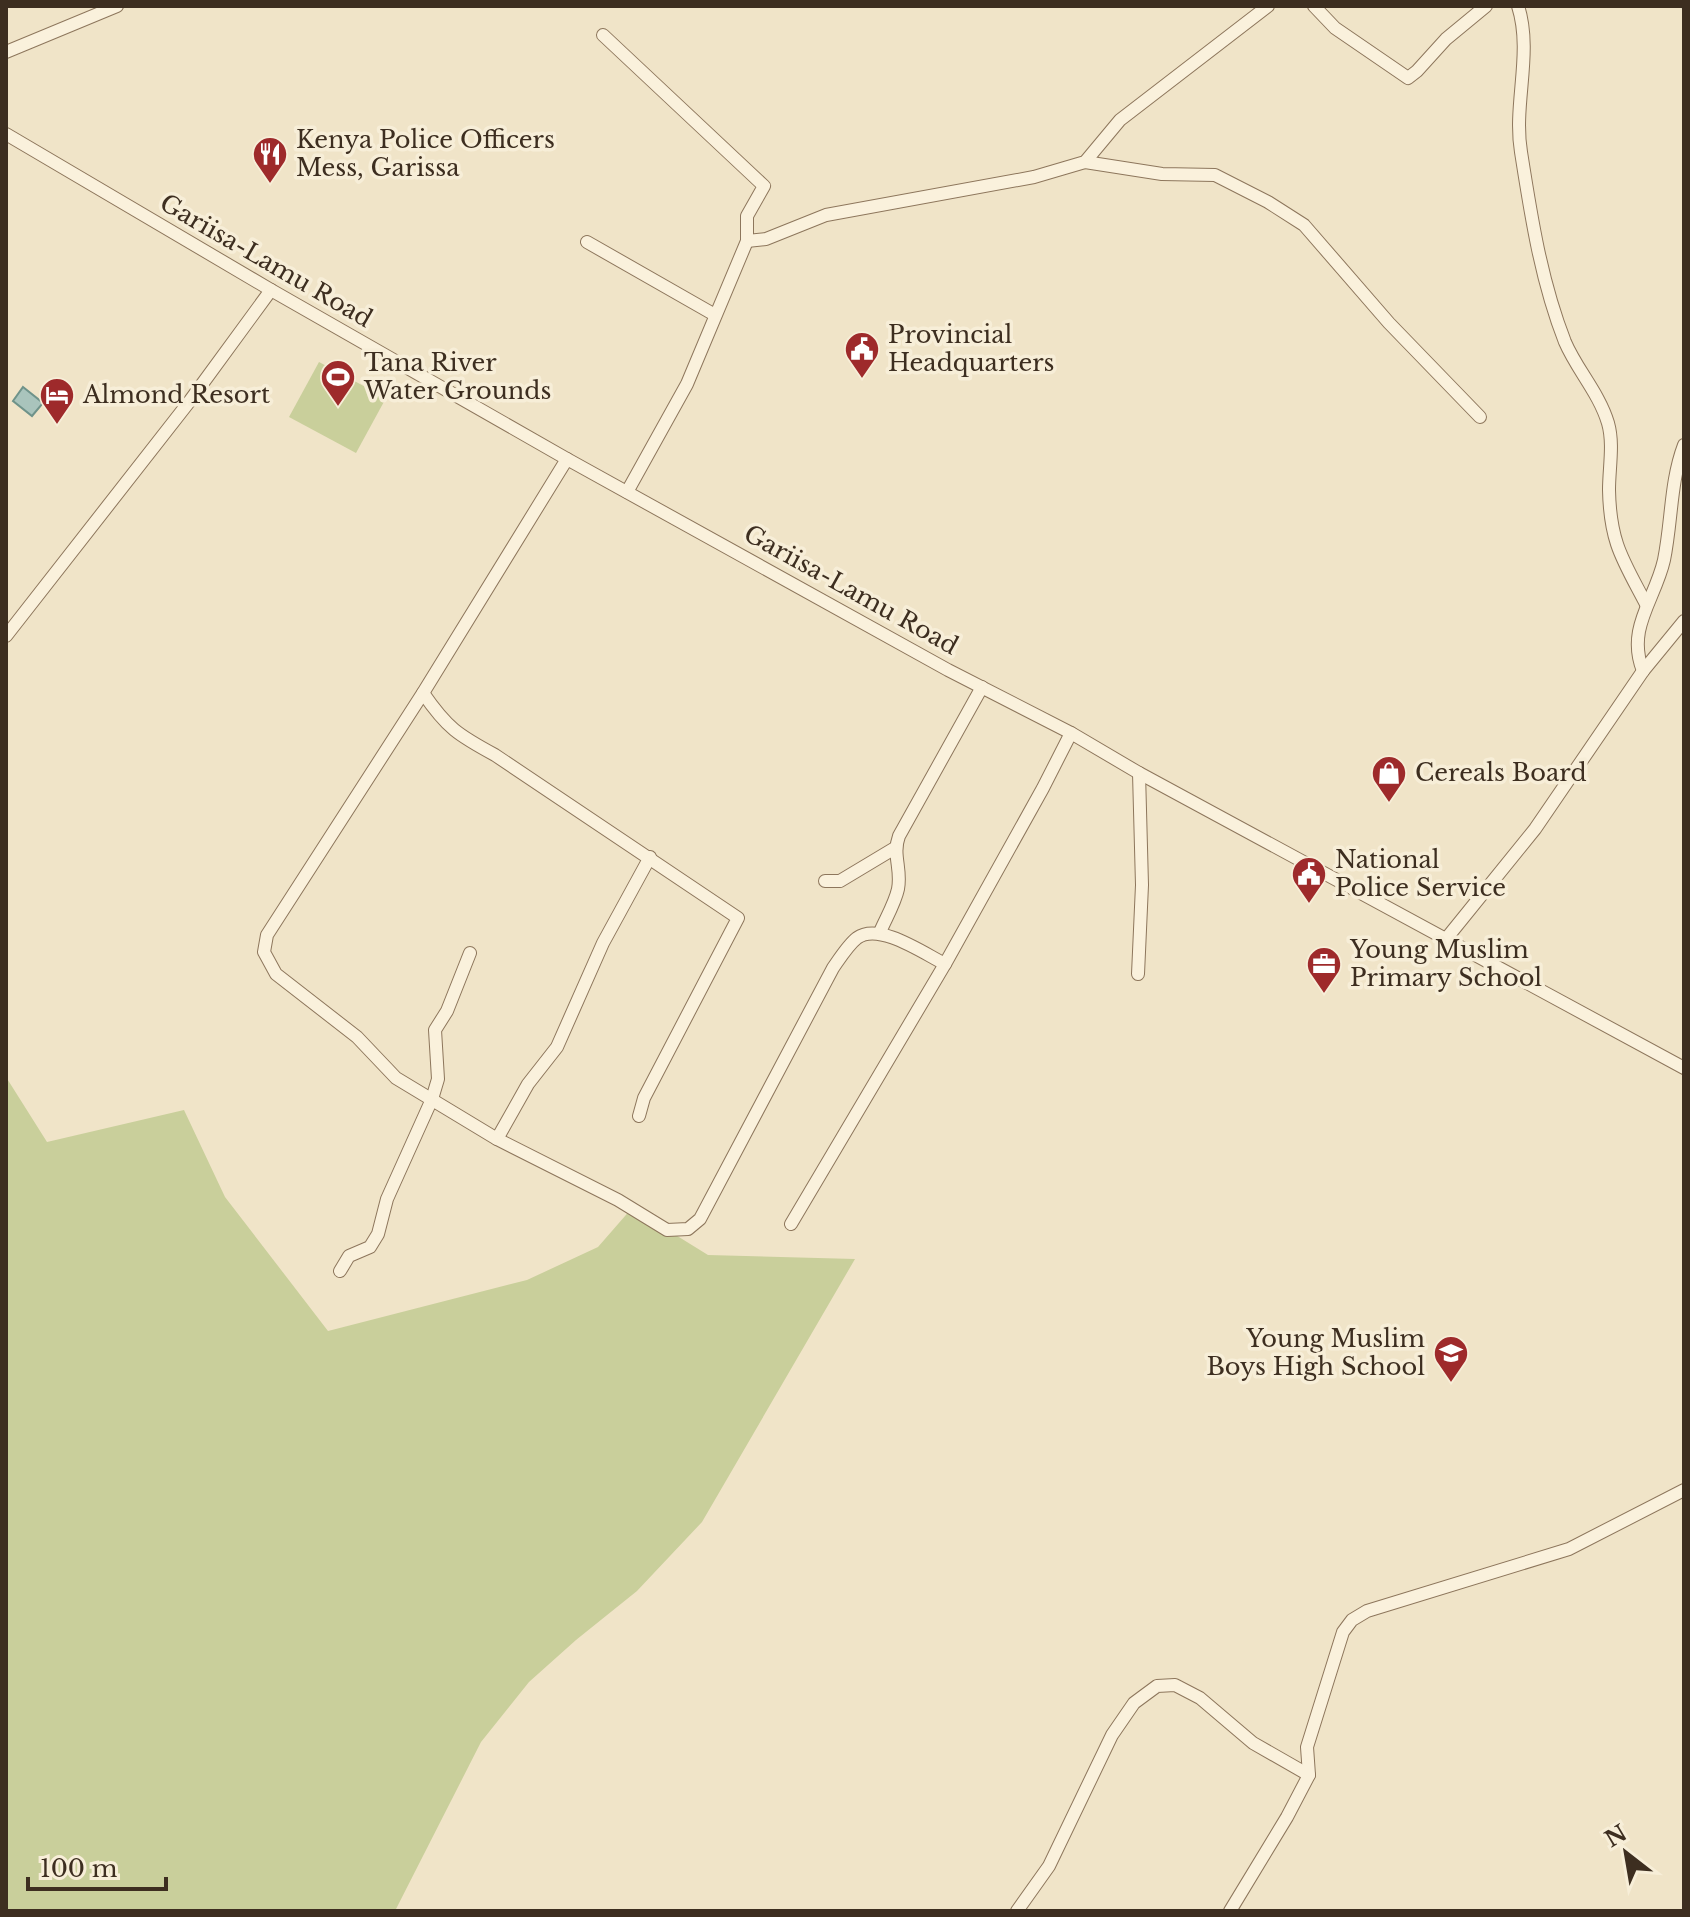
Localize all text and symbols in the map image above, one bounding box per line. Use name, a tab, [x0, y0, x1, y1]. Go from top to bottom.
place label: Kenya Police Officers Mess, Garissa	[296, 125, 555, 182]
restaurant icon: Kenya Police Officers Mess, Garissa	[251, 135, 289, 185]
street label: Gariisa-Lamu Road	[155, 188, 378, 333]
place label: Provincial Headquarters	[888, 320, 1055, 377]
public building icon: Provincial Headquarters	[843, 330, 881, 380]
place label: Tana River Water Grounds	[363, 348, 551, 405]
sports icon: Tana River Water Grounds	[319, 358, 357, 408]
hotel icon: Almond Resort	[38, 376, 76, 426]
place label: Almond Resort	[82, 380, 270, 409]
street label: Gariisa-Lamu Road	[739, 519, 963, 661]
shop icon: Cereals Board	[1370, 754, 1408, 804]
place label: Cereals Board	[1415, 758, 1587, 787]
place label: National Police Service	[1335, 845, 1506, 902]
public building icon: National Police Service	[1290, 855, 1328, 905]
place label: Young Muslim Primary School	[1349, 935, 1542, 992]
office icon: Young Muslim Primary School	[1305, 945, 1343, 995]
place label: Young Muslim Boys High School	[1206, 1324, 1425, 1381]
school or university icon: Young Muslim Boys High School	[1432, 1334, 1470, 1384]
north arrow	[1586, 1813, 1666, 1893]
text: N	[1600, 1819, 1632, 1853]
scale bar	[28, 1841, 166, 1891]
text: 100 m	[40, 1854, 118, 1883]

